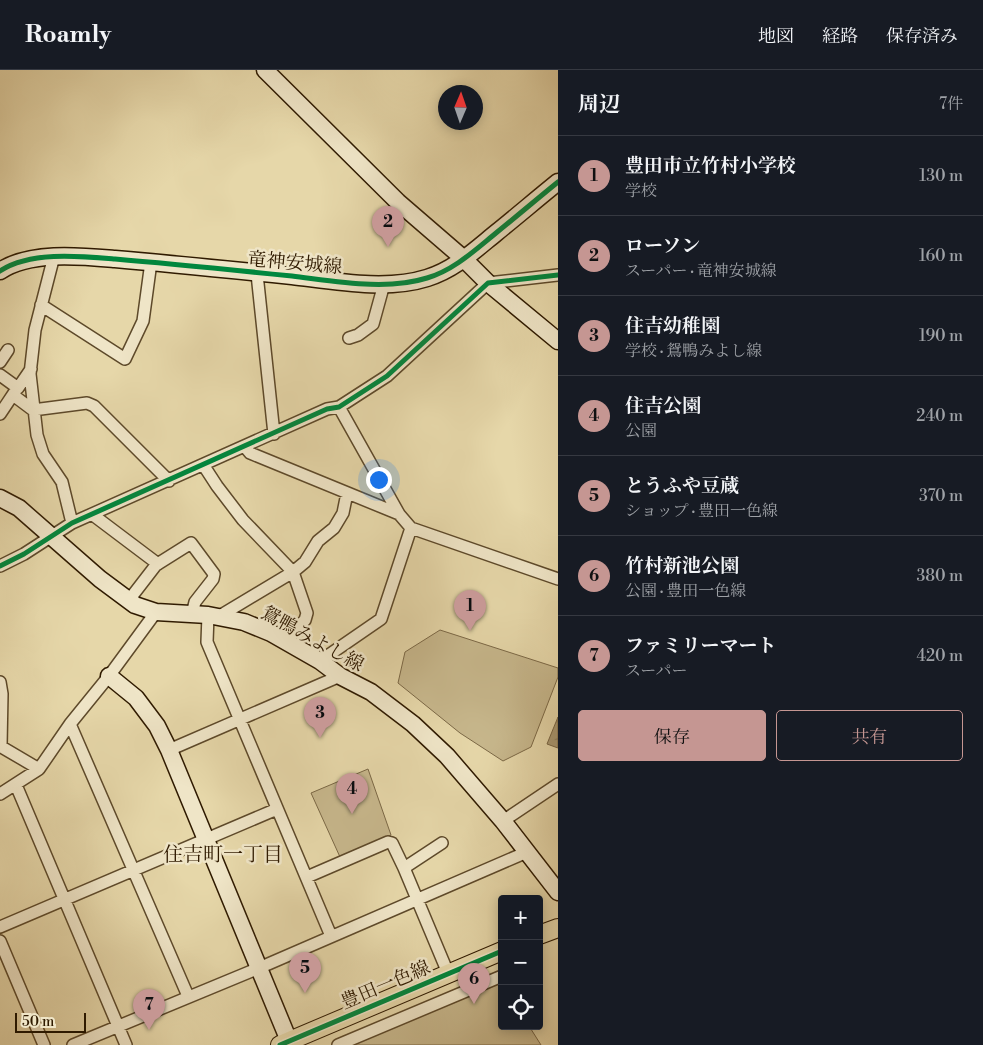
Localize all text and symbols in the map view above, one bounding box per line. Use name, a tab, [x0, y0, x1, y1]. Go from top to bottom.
text: Roamly	[25, 20, 111, 50]
text: 地図	[758, 25, 794, 48]
text: 経路	[822, 25, 858, 48]
text: 保存済み	[886, 25, 958, 48]
north arrow	[438, 85, 483, 130]
text: 周辺	[578, 92, 620, 118]
text: 7件	[939, 94, 963, 114]
text: 豊田市立竹村小学校	[625, 154, 796, 178]
text: 1	[590, 166, 598, 186]
text: 130 m	[919, 166, 963, 186]
text: 学校	[625, 181, 657, 201]
pin: 2	[372, 206, 404, 247]
text: ローソン	[625, 234, 700, 258]
text: 2	[589, 246, 599, 266]
text: 160 m	[919, 246, 963, 266]
street label: 竜神安城線	[247, 247, 343, 279]
text: スーパー · 竜神安城線	[625, 261, 777, 281]
text: 住吉幼稚園	[625, 314, 720, 338]
text: 3	[589, 326, 599, 346]
text: 190 m	[919, 326, 963, 346]
text: 学校 · 鴛鴨みよし線	[625, 341, 762, 361]
text: 住吉公園	[625, 394, 701, 418]
text: 4	[589, 406, 599, 426]
text: 240 m	[916, 406, 963, 426]
text: 公園	[625, 421, 657, 441]
your location	[366, 467, 392, 493]
text: とうふや豆蔵	[625, 474, 739, 498]
text: 5	[589, 486, 599, 506]
text: 370 m	[919, 486, 963, 506]
text: ショップ · 豊田一色線	[625, 501, 778, 521]
text: 竹村新池公園	[625, 554, 739, 578]
text: 6	[589, 566, 599, 586]
text: 380 m	[916, 566, 963, 586]
text: 公園 · 豊田一色線	[625, 581, 746, 601]
pin: 1	[454, 590, 486, 631]
street label: 鴛鴨みよし線	[257, 601, 368, 677]
text: ファミリーマート	[625, 634, 777, 658]
text: 7	[589, 646, 599, 666]
text: 420 m	[916, 646, 963, 666]
text: スーパー	[625, 661, 687, 681]
pin: 3	[304, 697, 336, 738]
button: 保存	[578, 710, 766, 761]
button: 共有	[776, 710, 963, 761]
pin: 4	[336, 773, 368, 814]
district label: 住吉町一丁目	[163, 843, 283, 868]
map controls	[498, 895, 543, 1030]
button: +	[498, 895, 543, 940]
button: −	[498, 940, 543, 985]
pin: 5	[289, 952, 321, 993]
street label: 豊田一色線	[337, 955, 434, 1015]
pin: 6	[458, 963, 490, 1004]
button: locate	[498, 985, 543, 1030]
pin: 7	[133, 989, 165, 1030]
scale bar	[15, 1010, 86, 1033]
text: 50 m	[22, 1013, 54, 1031]

